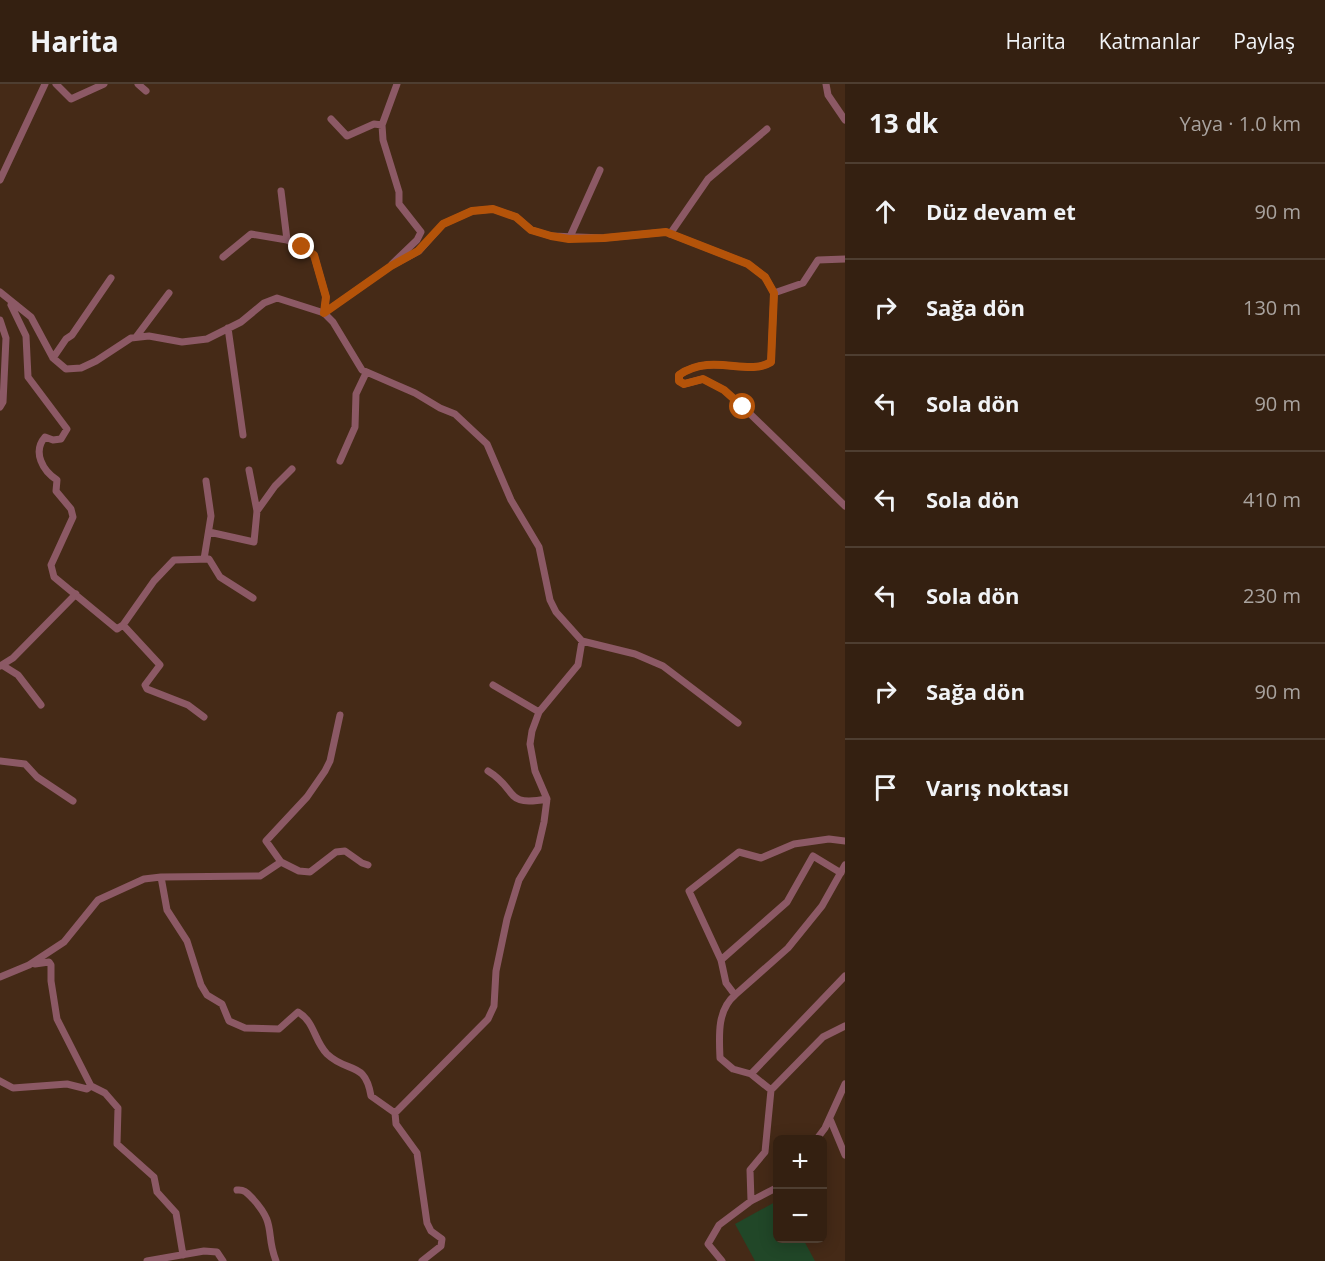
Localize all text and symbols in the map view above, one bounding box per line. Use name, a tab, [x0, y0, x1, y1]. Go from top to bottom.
text: Harita	[30, 22, 119, 60]
text: Harita	[1005, 27, 1066, 55]
text: Katmanlar	[1099, 27, 1200, 55]
text: Paylaş	[1233, 27, 1295, 55]
text: 13 dk	[869, 105, 938, 141]
text: Yaya · 1.0 km	[1180, 110, 1301, 137]
icon: ahead	[869, 195, 902, 228]
text: Düz devam et	[926, 196, 1076, 226]
text: 90 m	[1254, 198, 1301, 225]
route end	[288, 233, 314, 259]
icon: right	[869, 291, 902, 324]
text: Sağa dön	[926, 292, 1025, 322]
text: 130 m	[1243, 294, 1301, 321]
icon: left	[869, 387, 902, 420]
text: Sola dön	[926, 388, 1019, 418]
text: 90 m	[1254, 390, 1301, 417]
route start	[729, 393, 755, 419]
icon: left	[869, 483, 902, 516]
text: Sola dön	[926, 484, 1019, 514]
text: 410 m	[1243, 486, 1301, 513]
icon: left	[869, 579, 902, 612]
text: Sola dön	[926, 580, 1019, 610]
text: 230 m	[1243, 582, 1301, 609]
icon: right	[869, 675, 902, 708]
text: Sağa dön	[926, 676, 1025, 706]
text: 90 m	[1254, 678, 1301, 705]
icon: arrive	[869, 771, 902, 804]
text: Varış noktası	[926, 772, 1069, 802]
map controls	[773, 1135, 827, 1243]
button: +	[773, 1135, 827, 1189]
button: −	[773, 1189, 827, 1243]

